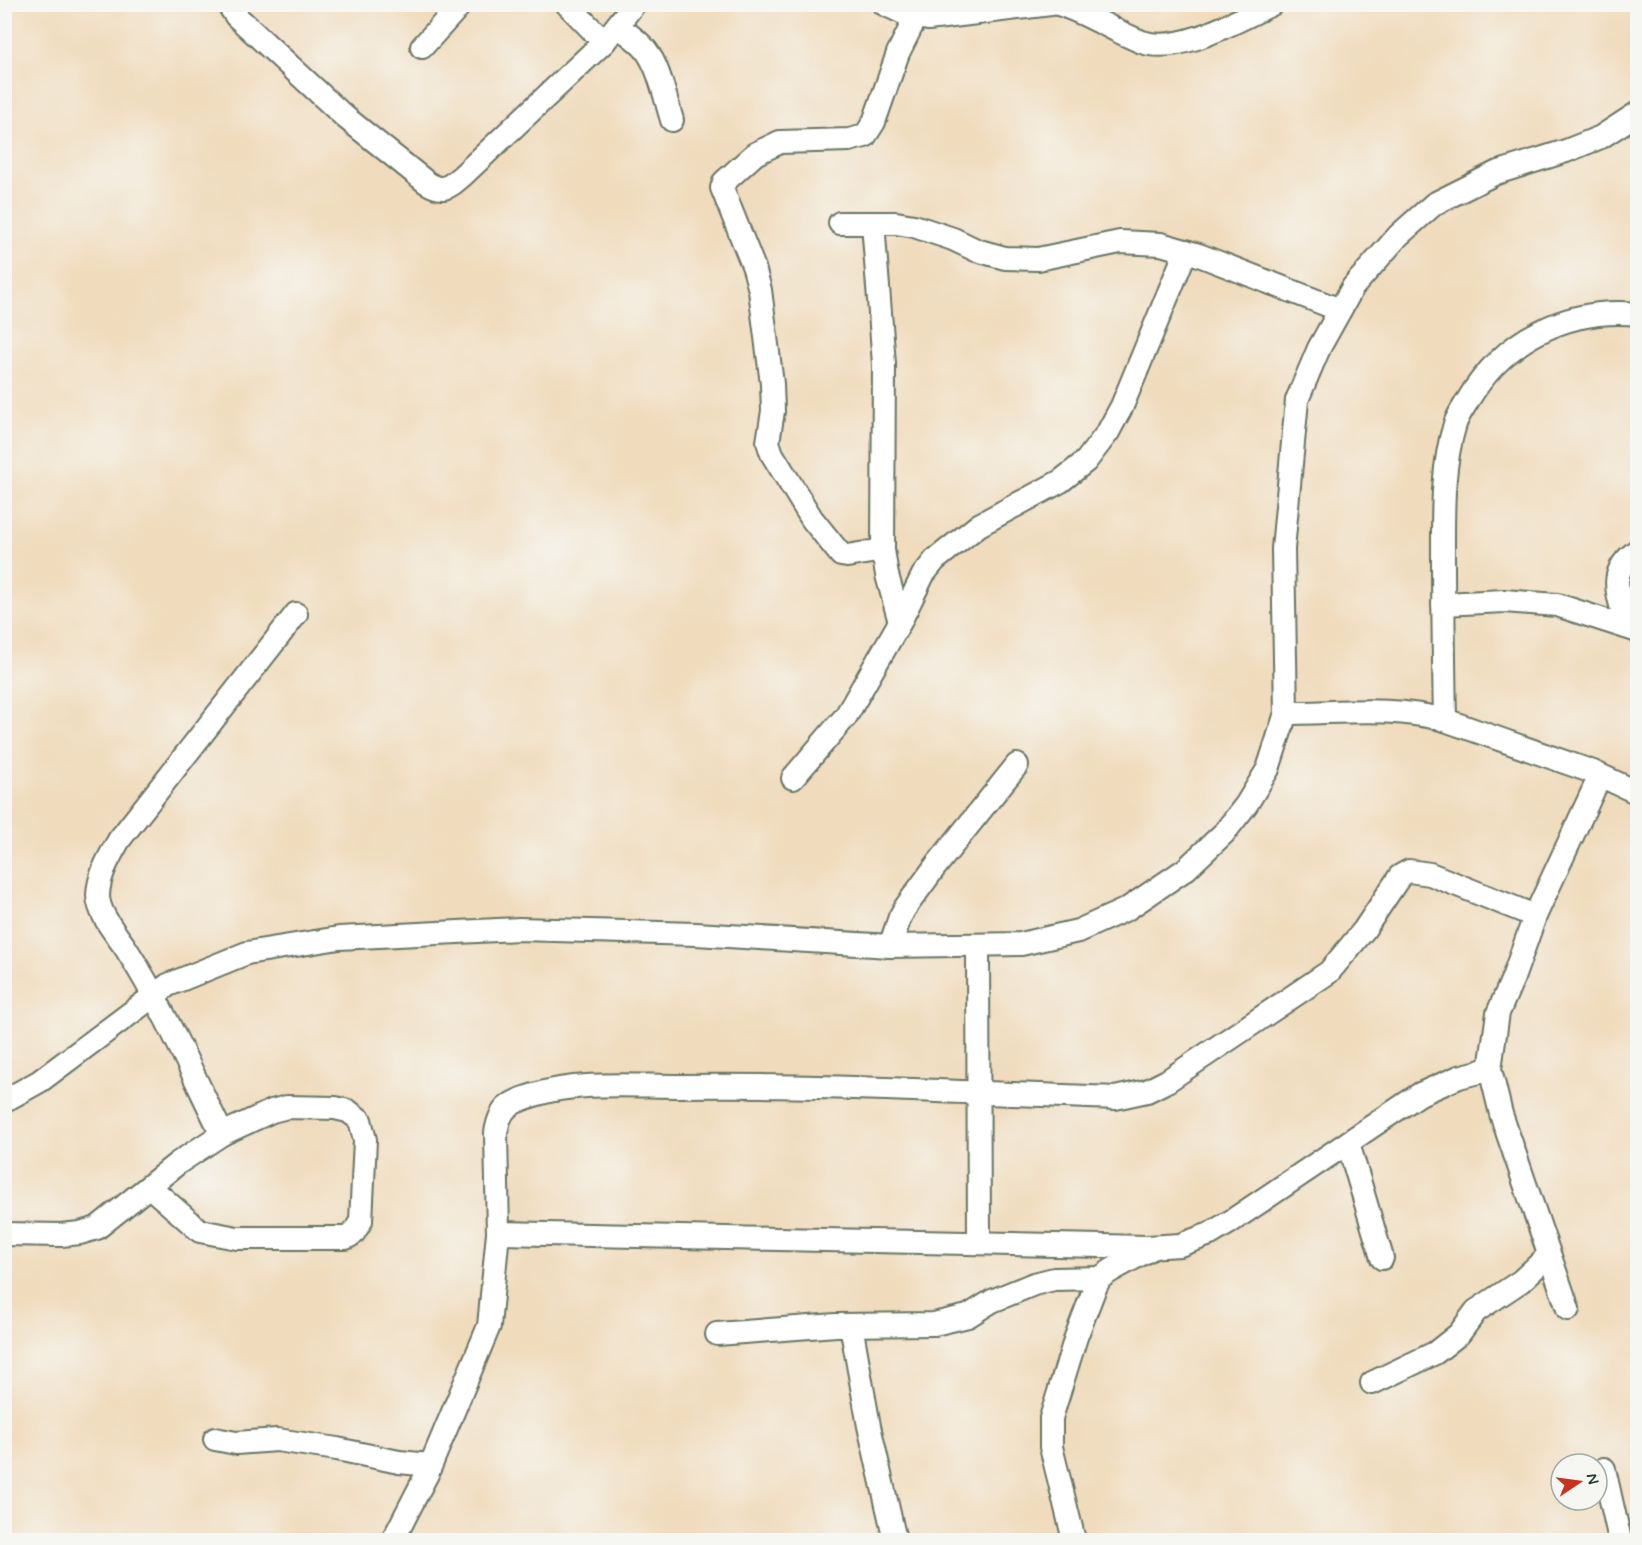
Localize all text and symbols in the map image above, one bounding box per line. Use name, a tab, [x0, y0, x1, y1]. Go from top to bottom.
north arrow	[1549, 1452, 1609, 1512]
text: N	[1581, 1471, 1604, 1487]

